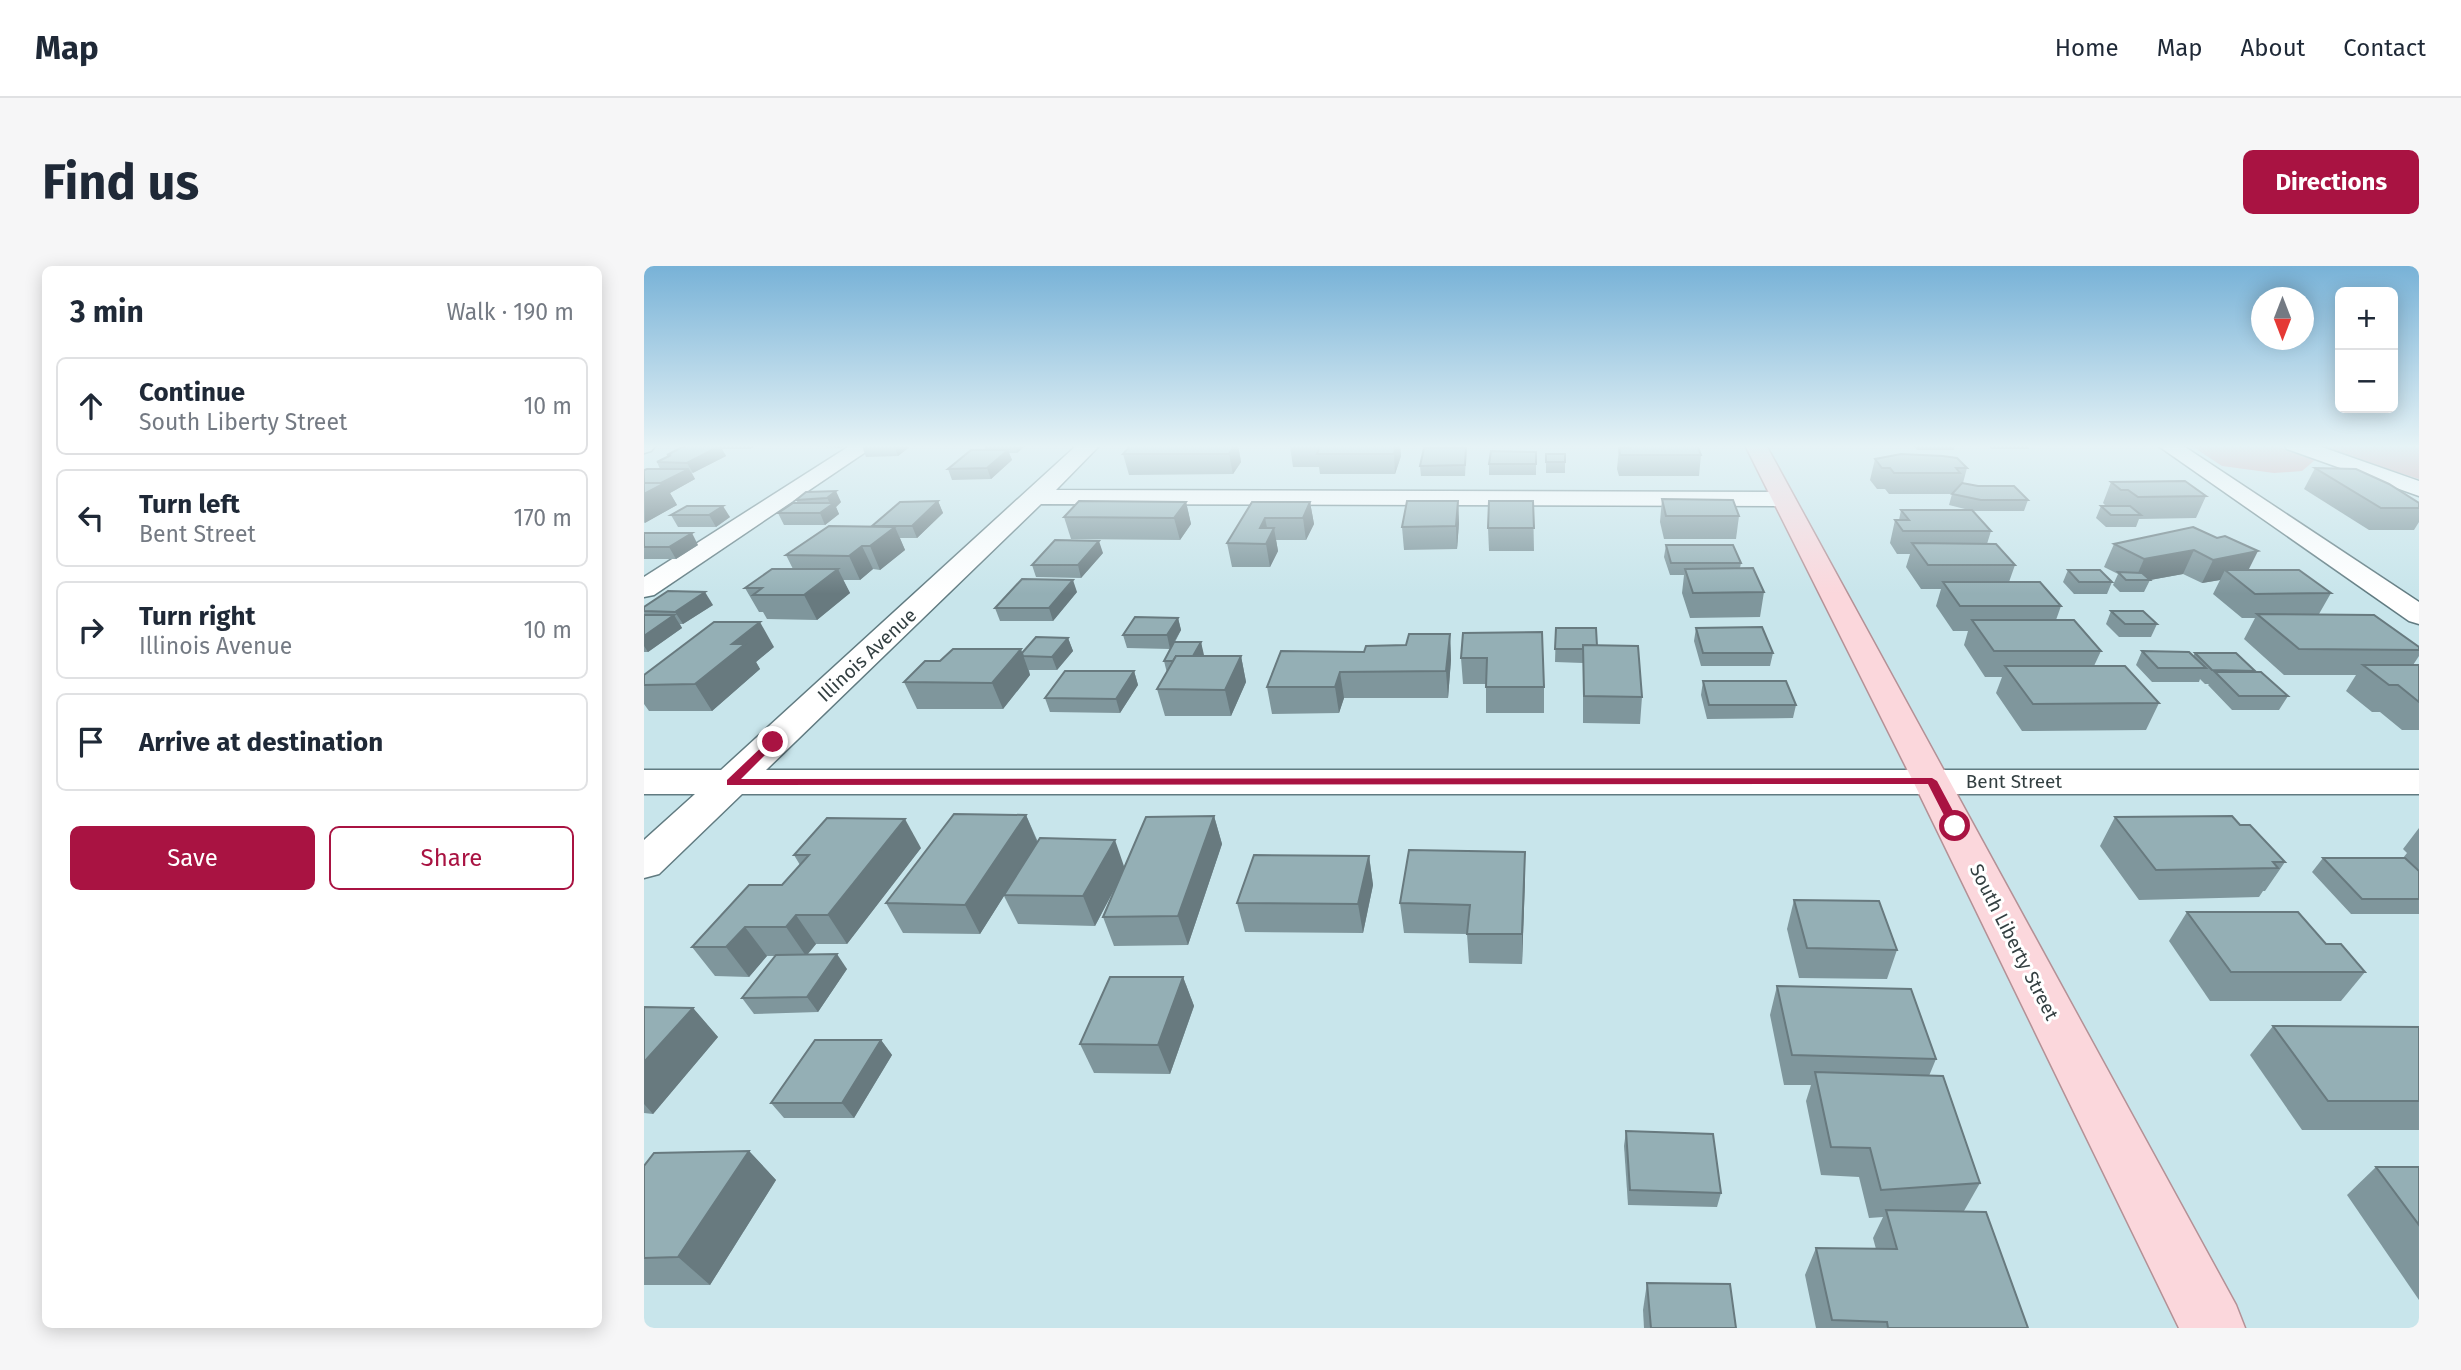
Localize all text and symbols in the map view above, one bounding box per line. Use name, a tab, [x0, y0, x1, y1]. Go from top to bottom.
text: Map	[35, 28, 99, 68]
text: Home	[2055, 34, 2119, 62]
text: Map	[2157, 34, 2203, 62]
text: About	[2241, 34, 2305, 62]
text: Contact	[2343, 34, 2426, 62]
button: Directions	[2243, 150, 2419, 214]
text: Find us	[42, 153, 199, 212]
north arrow	[2251, 287, 2314, 350]
map controls	[2335, 287, 2398, 413]
button: +	[2335, 287, 2398, 350]
text: 3 min	[70, 294, 144, 330]
text: Walk · 190 m	[447, 298, 574, 326]
button: −	[2335, 350, 2398, 413]
text: Continue	[139, 377, 245, 408]
icon: ahead	[72, 387, 110, 425]
text: 10 m	[523, 392, 572, 420]
text: South Liberty Street	[139, 408, 347, 436]
text: Turn left	[139, 489, 240, 520]
icon: left	[72, 499, 110, 537]
text: 170 m	[513, 504, 572, 532]
text: Bent Street	[139, 520, 256, 548]
text: Turn right	[139, 601, 256, 632]
street label: Illinois Avenue	[813, 603, 921, 707]
icon: right	[72, 611, 110, 649]
text: 10 m	[523, 616, 572, 644]
text: Illinois Avenue	[139, 632, 292, 660]
icon: arrive	[72, 723, 110, 761]
route end	[757, 726, 788, 757]
text: Arrive at destination	[139, 727, 383, 758]
street label: Bent Street	[1966, 770, 2062, 793]
route start	[1939, 810, 1970, 841]
button: Save	[70, 826, 315, 890]
button: Share	[329, 826, 574, 890]
street label: South Liberty Street	[1965, 860, 2063, 1024]

